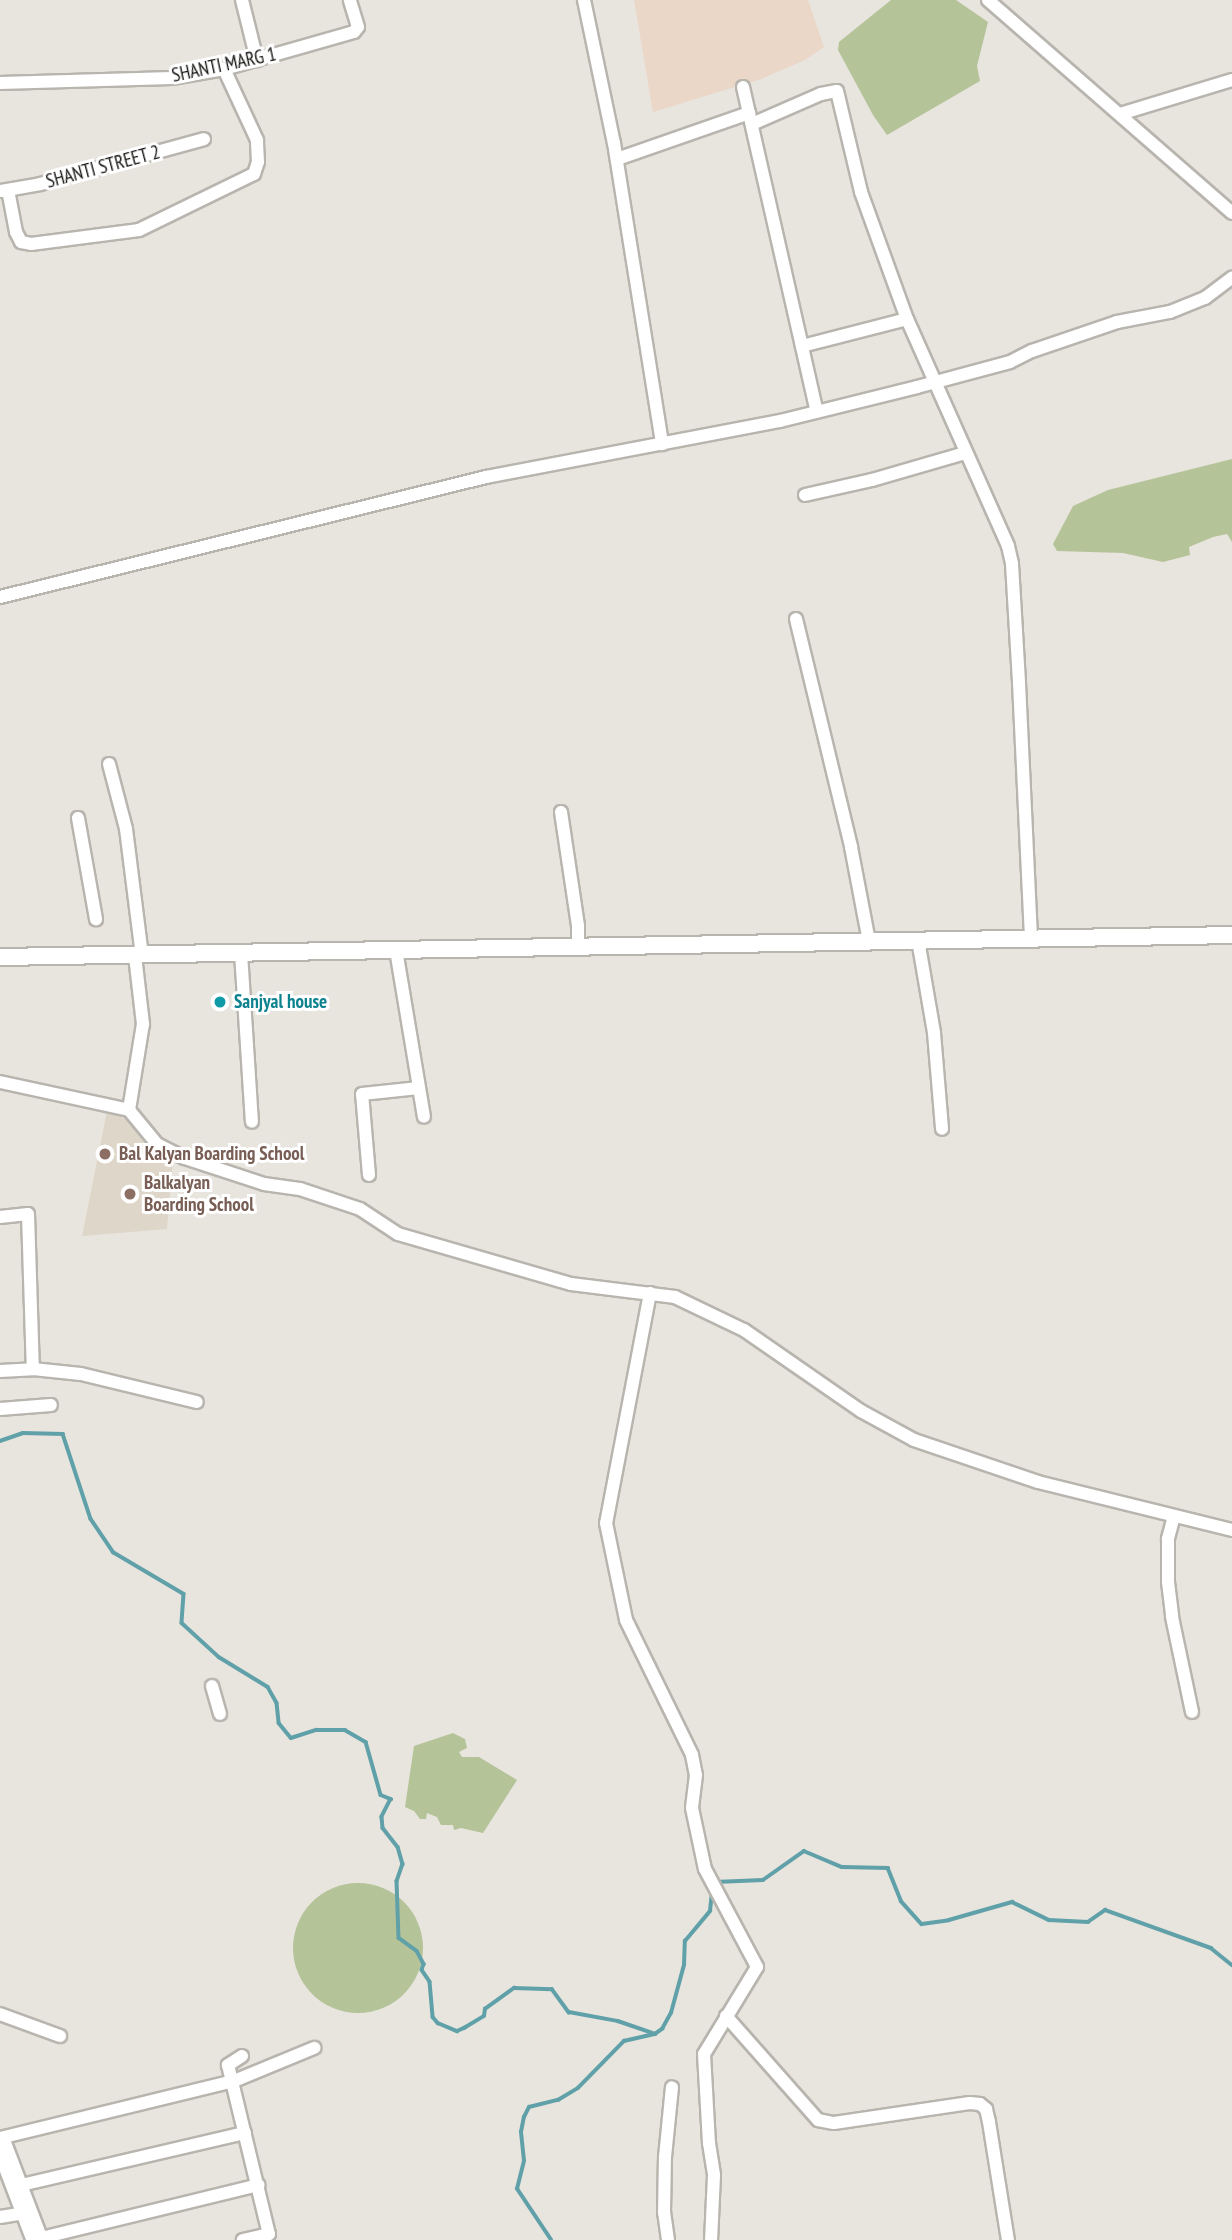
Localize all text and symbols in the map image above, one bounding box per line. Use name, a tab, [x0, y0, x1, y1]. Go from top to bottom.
street label: SHANTI MARG 1	[170, 43, 278, 87]
street label: SHANTI STREET 2	[43, 141, 163, 193]
place label: Sanjyal house	[234, 991, 327, 1013]
marker: Sanjyal house	[212, 994, 228, 1010]
place label: Bal Kalyan Boarding School	[119, 1143, 304, 1165]
marker: Bal Kalyan Boarding School	[97, 1146, 113, 1162]
place label: Balkalyan Boarding School	[144, 1172, 254, 1216]
marker: Balkalyan Boarding School	[122, 1186, 138, 1202]

